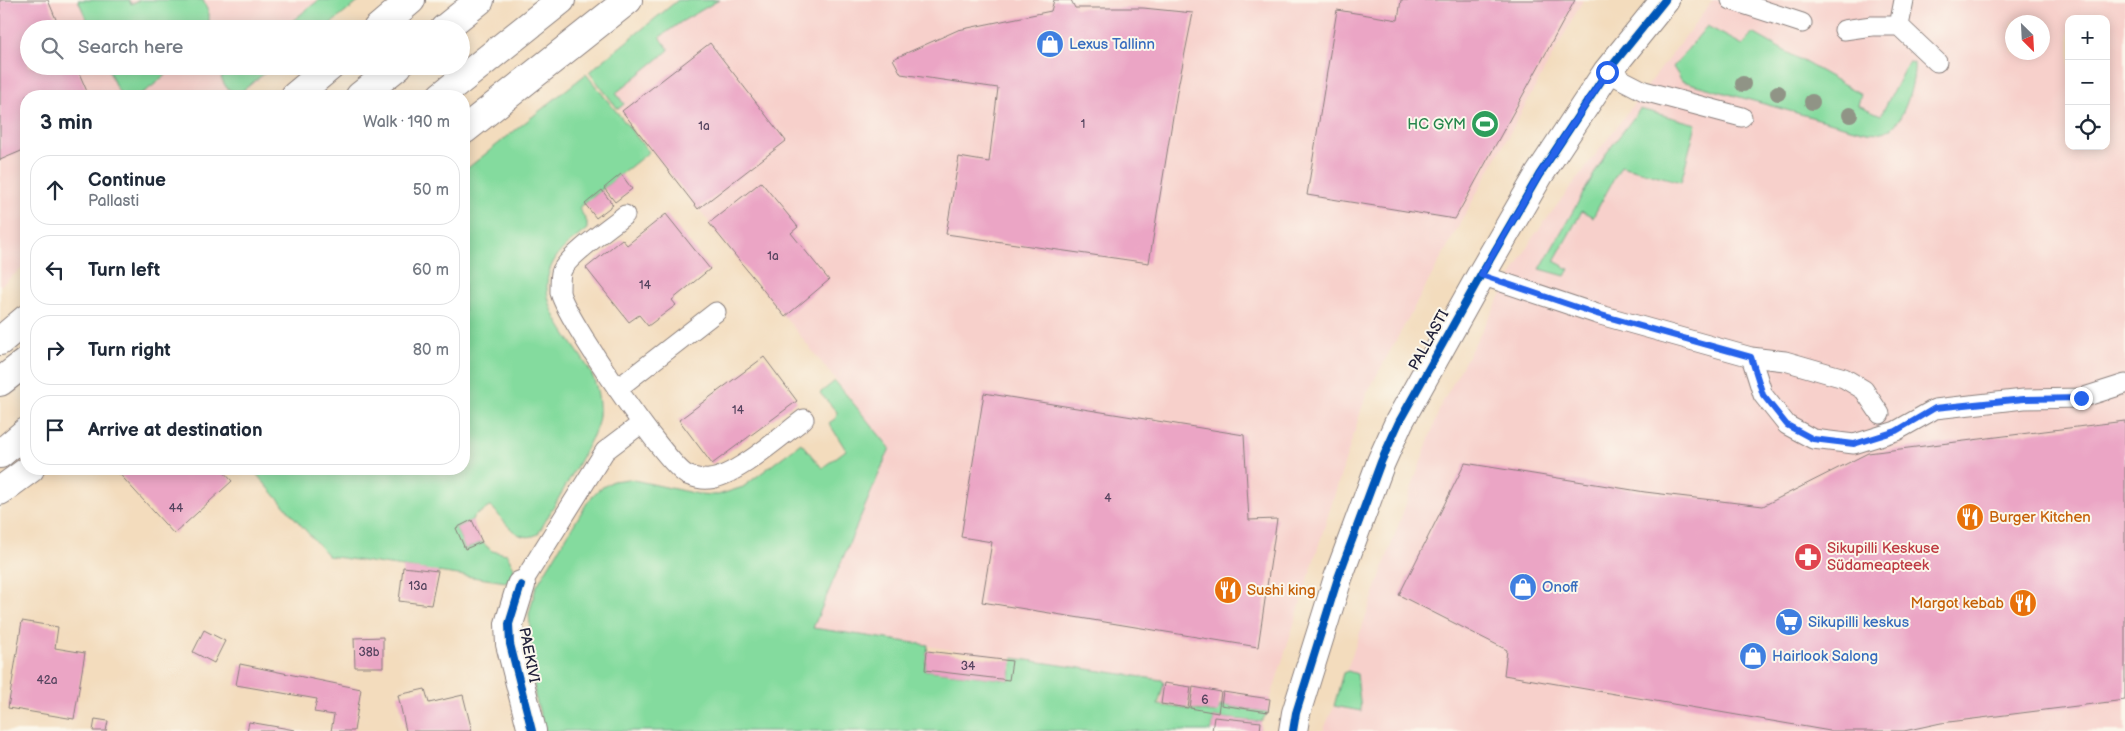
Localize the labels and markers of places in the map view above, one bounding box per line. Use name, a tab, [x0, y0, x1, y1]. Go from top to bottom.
shop icon: Lexus Tallinn	[1035, 29, 1065, 59]
place label: Lexus Tallinn	[1069, 35, 1155, 54]
sports icon: HC GYM	[1470, 109, 1500, 139]
place label: HC GYM	[1407, 115, 1466, 134]
restaurant icon: Burger Kitchen	[1955, 502, 1985, 532]
place label: Burger Kitchen	[1989, 508, 2091, 527]
place label: Sikupilli Keskuse Südameapteek	[1827, 539, 1940, 575]
pharmacy icon: Sikupilli Keskuse Südameapteek	[1793, 542, 1823, 572]
shop icon: Onoff	[1508, 572, 1538, 602]
restaurant icon: Sushi king	[1213, 575, 1243, 605]
place label: Onoff	[1542, 578, 1579, 597]
place label: Sushi king	[1247, 581, 1316, 600]
restaurant icon: Margot kebab	[2008, 588, 2038, 618]
place label: Margot kebab	[1910, 594, 2005, 613]
supermarket icon: Sikupilli keskus	[1774, 607, 1804, 637]
place label: Sikupilli keskus	[1808, 613, 1910, 632]
shop icon: Hairlook Salong	[1738, 641, 1768, 671]
place label: Hairlook Salong	[1772, 647, 1878, 666]

